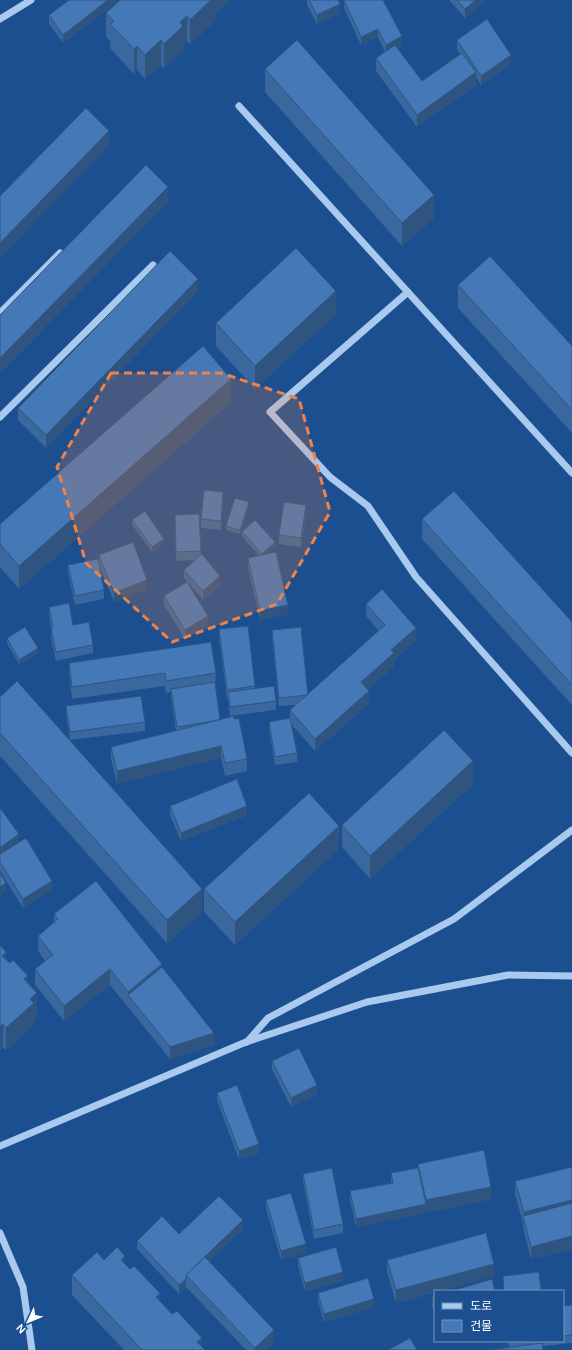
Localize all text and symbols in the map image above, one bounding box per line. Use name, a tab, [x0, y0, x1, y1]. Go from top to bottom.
legend	[434, 1290, 564, 1342]
text: 도로	[470, 1299, 492, 1313]
north arrow	[8, 1302, 48, 1342]
text: 건물	[470, 1319, 492, 1333]
text: N	[14, 1322, 28, 1336]

